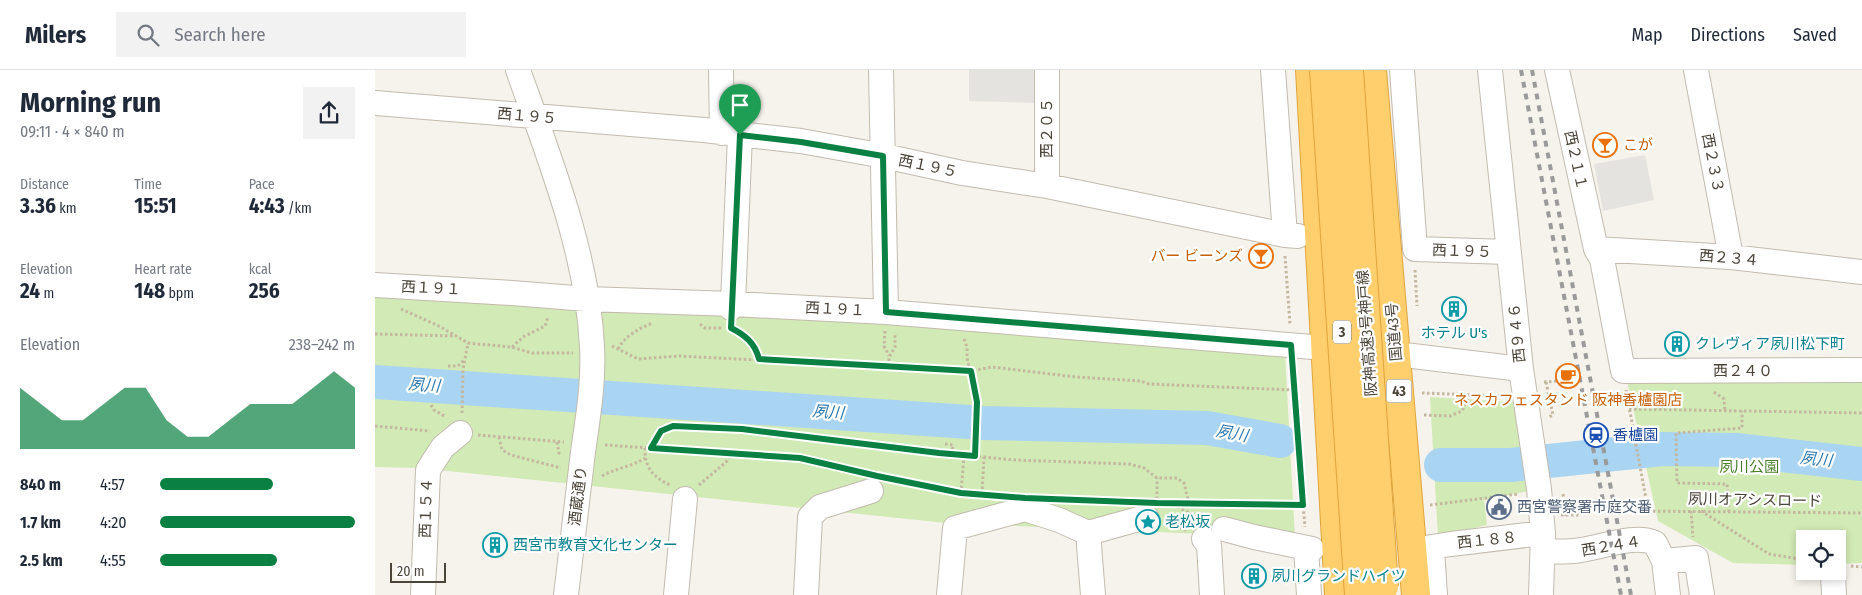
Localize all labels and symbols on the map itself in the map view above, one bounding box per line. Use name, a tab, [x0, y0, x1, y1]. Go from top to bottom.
pin	[719, 84, 761, 135]
street label: 西２０５	[1038, 98, 1056, 158]
street label: 西１９５	[496, 104, 558, 128]
street label: 西２１１	[1561, 129, 1591, 191]
bar icon: こが	[1592, 132, 1618, 158]
street label: 西２３３	[1698, 132, 1728, 194]
place label: こが	[1623, 136, 1653, 154]
street label: 西１９５	[897, 151, 959, 181]
street label: 西１９５	[1432, 241, 1492, 261]
bar icon: バー ビーンズ	[1248, 243, 1274, 269]
street label: 西２３４	[1698, 246, 1760, 270]
place label: バー ビーンズ	[1151, 247, 1243, 265]
street label: 阪神高速3号神戸線	[1354, 269, 1380, 397]
street label: 西１９１	[401, 277, 461, 299]
building icon: ホテル U's	[1441, 296, 1467, 322]
street label: 西１９１	[805, 298, 865, 320]
street label: 国道43号	[1382, 302, 1406, 362]
street label: 西９４６	[1505, 302, 1529, 364]
road number: 3	[1333, 320, 1351, 344]
place label: ホテル U's	[1421, 324, 1487, 342]
building icon: クレヴィア夙川松下町	[1664, 331, 1690, 357]
place label: クレヴィア夙川松下町	[1695, 335, 1845, 353]
street label: 西２４０	[1713, 362, 1773, 380]
cafe icon: ネスカフェスタンド 阪神香櫨園店	[1555, 363, 1581, 389]
water label: 夙川	[407, 374, 443, 396]
road number: 43	[1387, 380, 1411, 402]
place label: ネスカフェスタンド 阪神香櫨園店	[1454, 391, 1682, 409]
water label: 夙川	[811, 401, 847, 423]
water label: 夙川	[1215, 421, 1251, 445]
station icon: 香櫨園	[1583, 422, 1609, 448]
place label: 香櫨園	[1613, 426, 1658, 444]
water label: 夙川	[1799, 448, 1835, 470]
park label: 夙川公園	[1719, 458, 1779, 476]
street label: 酒蔵通り	[565, 465, 591, 527]
street label: 西１５４	[416, 478, 436, 538]
street label: 夙川オアシスロード	[1688, 490, 1822, 510]
public building icon: 西宮警察署市庭交番	[1486, 494, 1512, 520]
place label: 西宮警察署市庭交番	[1517, 498, 1652, 516]
place icon: 老松坂	[1135, 509, 1161, 535]
place label: 老松坂	[1165, 513, 1210, 531]
street label: 西１８８	[1456, 528, 1518, 552]
building icon: 西宮市教育文化センター	[482, 532, 508, 558]
street label: 西２４４	[1580, 532, 1642, 560]
place label: 西宮市教育文化センター	[513, 536, 678, 554]
scale bar	[390, 560, 446, 583]
building icon: 夙川グランドハイツ	[1241, 563, 1267, 589]
place label: 夙川グランドハイツ	[1271, 567, 1406, 585]

